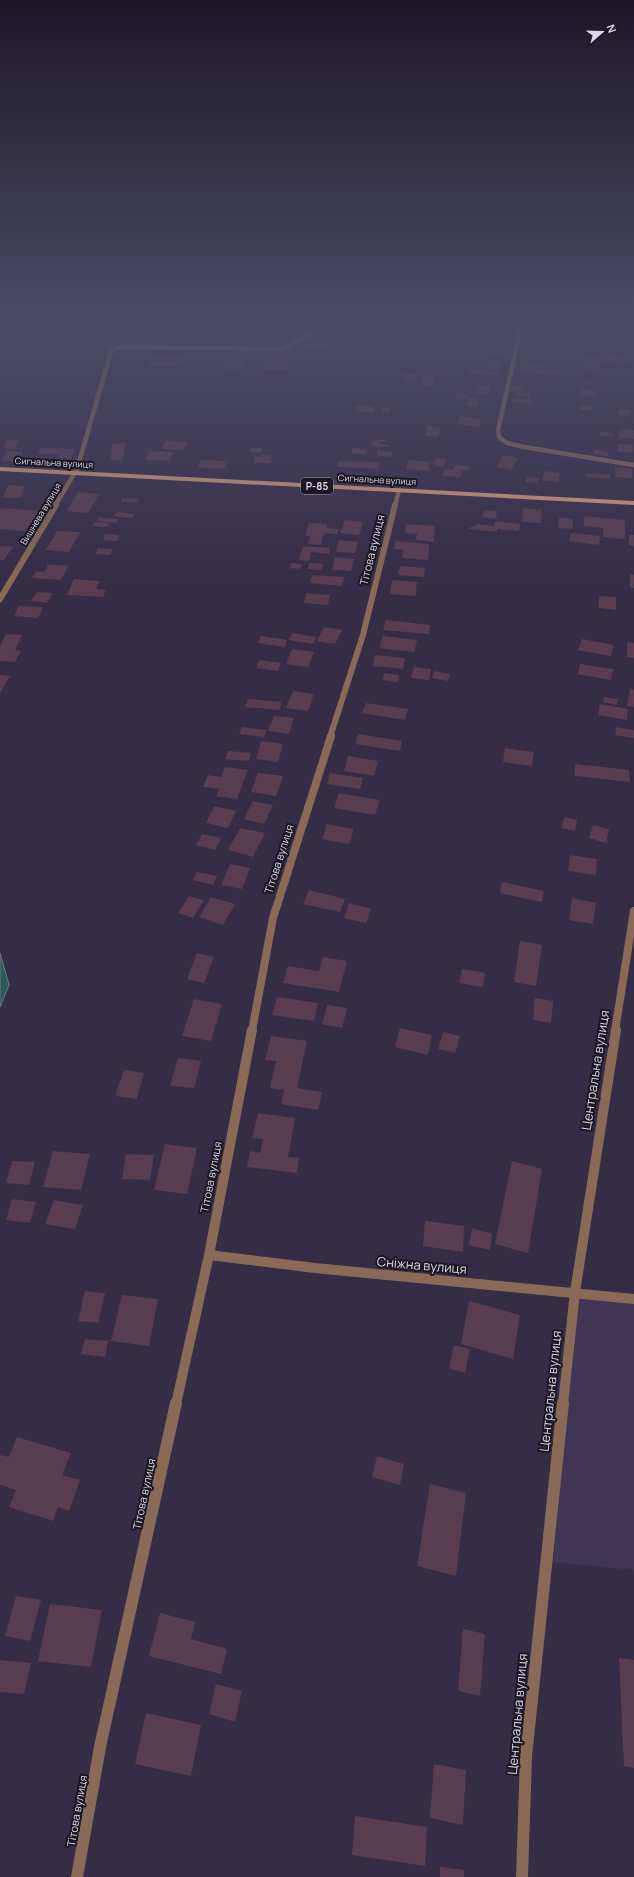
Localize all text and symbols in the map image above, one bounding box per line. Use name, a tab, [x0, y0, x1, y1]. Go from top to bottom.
north arrow	[582, 12, 622, 52]
text: N	[603, 22, 620, 35]
street label: Сигнальна вулиця	[15, 454, 93, 471]
street label: Сигнальна вулиця	[338, 471, 416, 488]
road number: Р-85	[301, 478, 333, 494]
street label: Вишнева вулиця	[17, 480, 64, 547]
street label: Тітова вулиця	[356, 513, 388, 587]
street label: Тітова вулиця	[260, 822, 297, 896]
street label: Центральна вулиця	[577, 1009, 613, 1131]
street label: Тітова вулиця	[196, 1140, 225, 1214]
street label: Сніжна вулиця	[376, 1252, 468, 1278]
street label: Центральна вулиця	[535, 1330, 565, 1452]
street label: Тітова вулиця	[129, 1457, 158, 1531]
street label: Центральна вулиця	[503, 1653, 531, 1775]
street label: Тітова вулиця	[63, 1774, 90, 1848]

